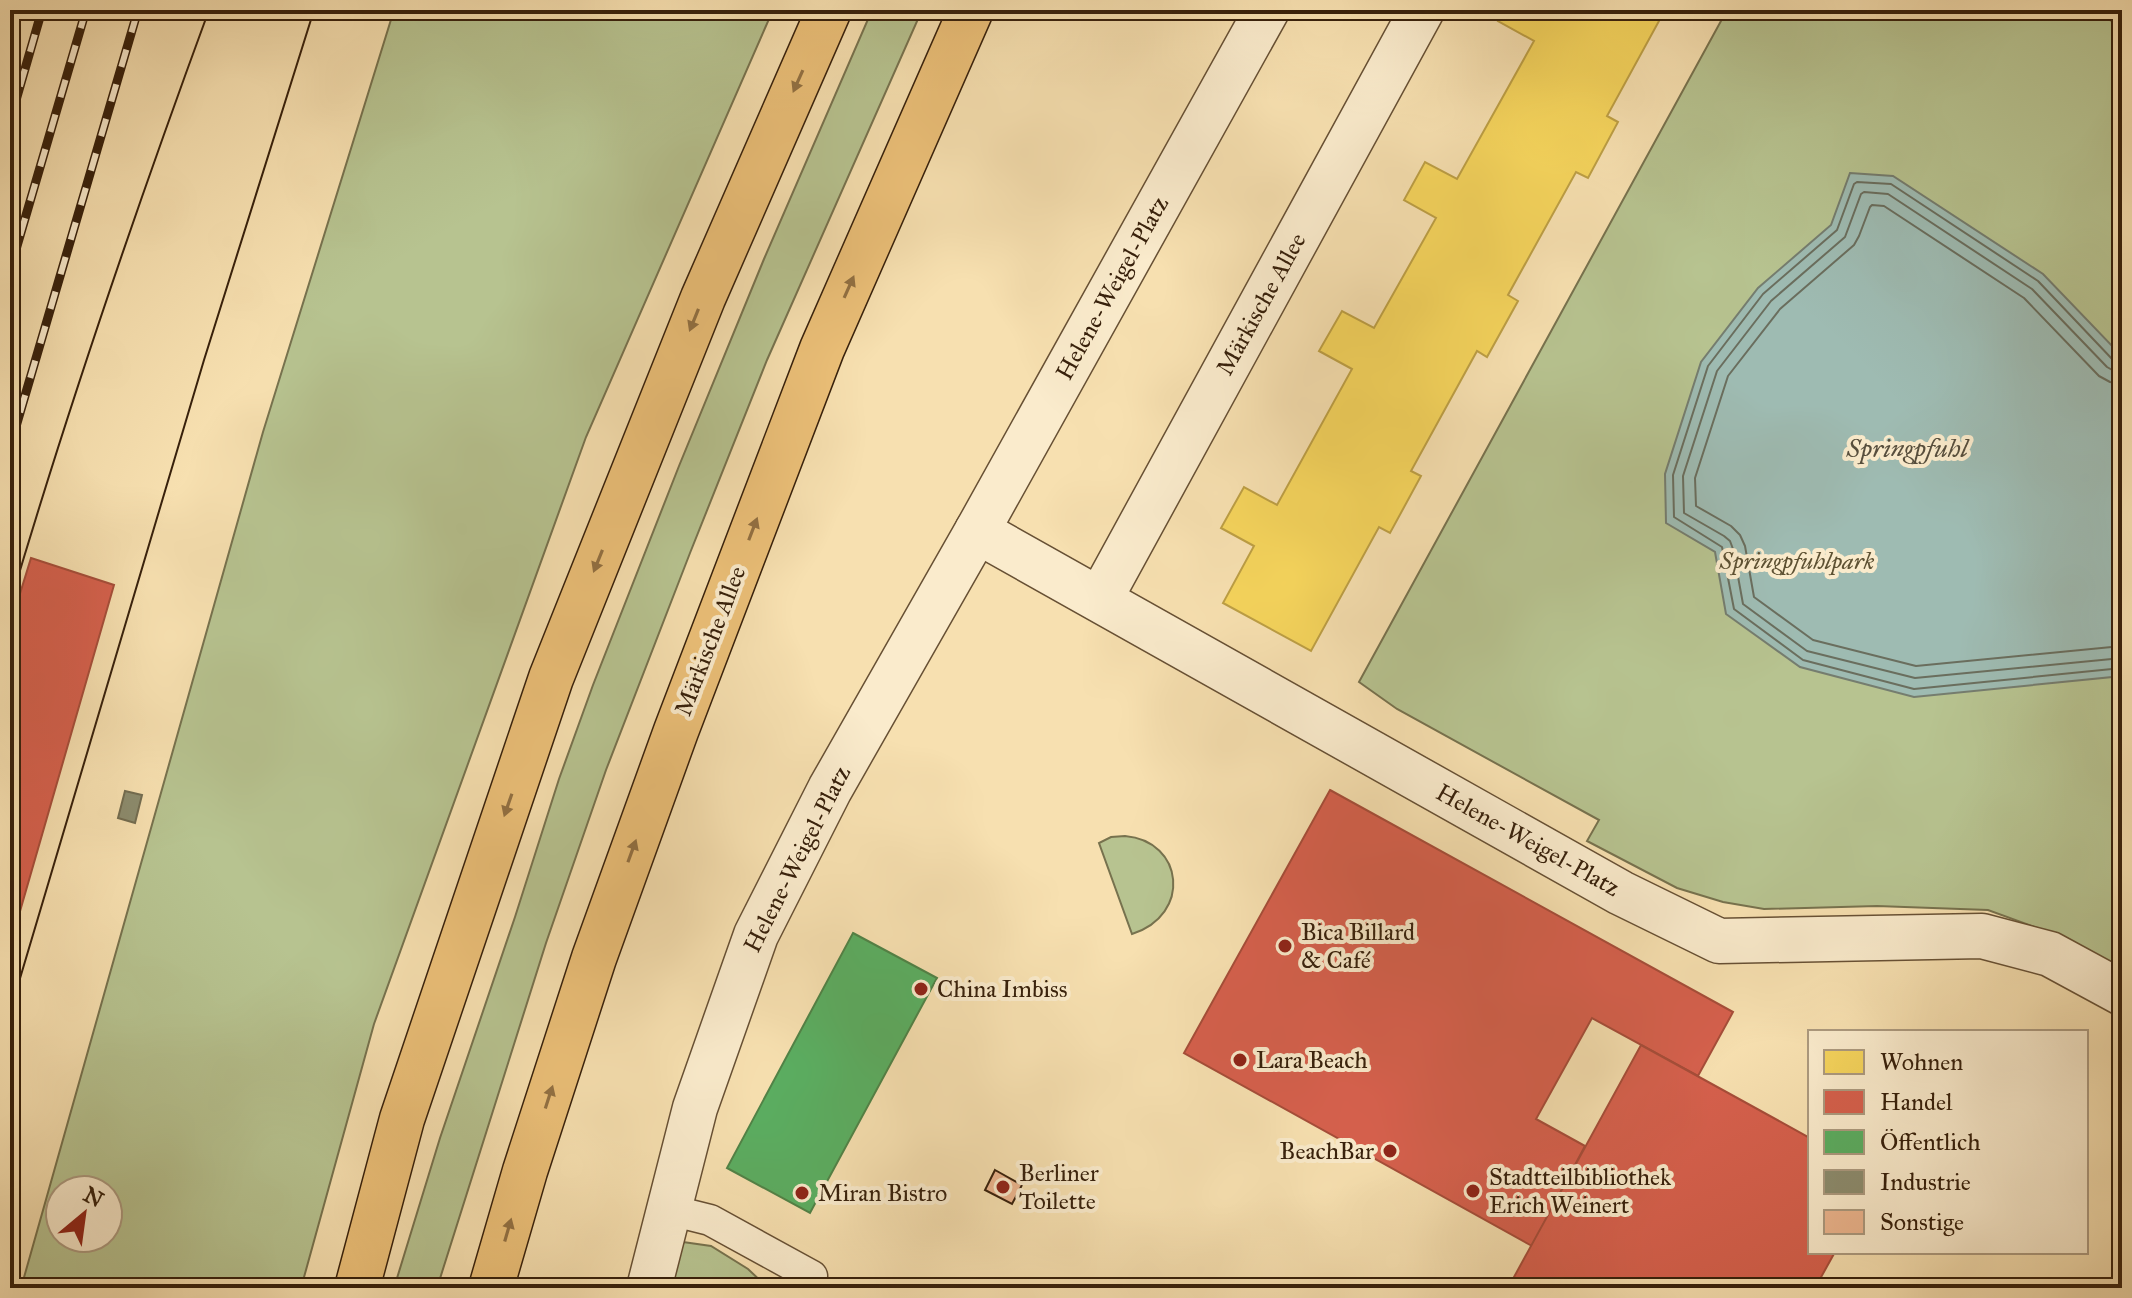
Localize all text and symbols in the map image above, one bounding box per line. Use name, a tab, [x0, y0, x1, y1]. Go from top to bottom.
one-way arrow	[791, 70, 805, 93]
street label: Helene-Weigel-Platz	[1049, 191, 1175, 385]
street label: Märkische Allee	[1210, 228, 1312, 380]
one-way arrow	[842, 275, 856, 299]
one-way arrow	[688, 308, 701, 332]
water label: Springpfuhl	[1845, 432, 1970, 465]
one-way arrow	[747, 517, 760, 541]
park label: Springpfuhlpark	[1719, 546, 1875, 576]
one-way arrow	[591, 549, 604, 573]
street label: Märkische Allee	[668, 562, 752, 720]
street label: Helene-Weigel-Platz	[737, 761, 857, 957]
street label: Helene-Weigel-Platz	[1431, 777, 1625, 903]
one-way arrow	[502, 794, 514, 818]
one-way arrow	[627, 839, 639, 863]
place label: Bica Billard & Café	[1301, 917, 1415, 975]
marker: Bica Billard & Café	[1276, 937, 1294, 955]
place label: China Imbiss	[937, 974, 1068, 1004]
marker: China Imbiss	[912, 980, 930, 998]
legend	[1808, 1030, 2088, 1254]
place label: Lara Beach	[1256, 1045, 1368, 1075]
text: Wohnen	[1880, 1047, 1963, 1077]
marker: Lara Beach	[1231, 1051, 1249, 1069]
one-way arrow	[543, 1085, 556, 1109]
text: Handel	[1880, 1087, 1953, 1117]
text: Öffentlich	[1880, 1127, 1980, 1157]
place label: BeachBar	[1280, 1136, 1374, 1166]
marker: BeachBar	[1381, 1142, 1399, 1160]
place label: Berliner Toilette	[1019, 1158, 1099, 1216]
place label: Stadtteilbibliothek Erich Weinert	[1489, 1162, 1672, 1220]
text: Industrie	[1880, 1167, 1971, 1197]
north arrow	[44, 1174, 124, 1254]
place label: Miran Bistro	[818, 1178, 947, 1208]
marker: Berliner Toilette	[994, 1178, 1012, 1196]
text: N	[79, 1181, 108, 1213]
marker: Stadtteilbibliothek Erich Weinert	[1464, 1182, 1482, 1200]
marker: Miran Bistro	[793, 1184, 811, 1202]
text: Sonstige	[1880, 1207, 1964, 1237]
one-way arrow	[502, 1217, 515, 1241]

